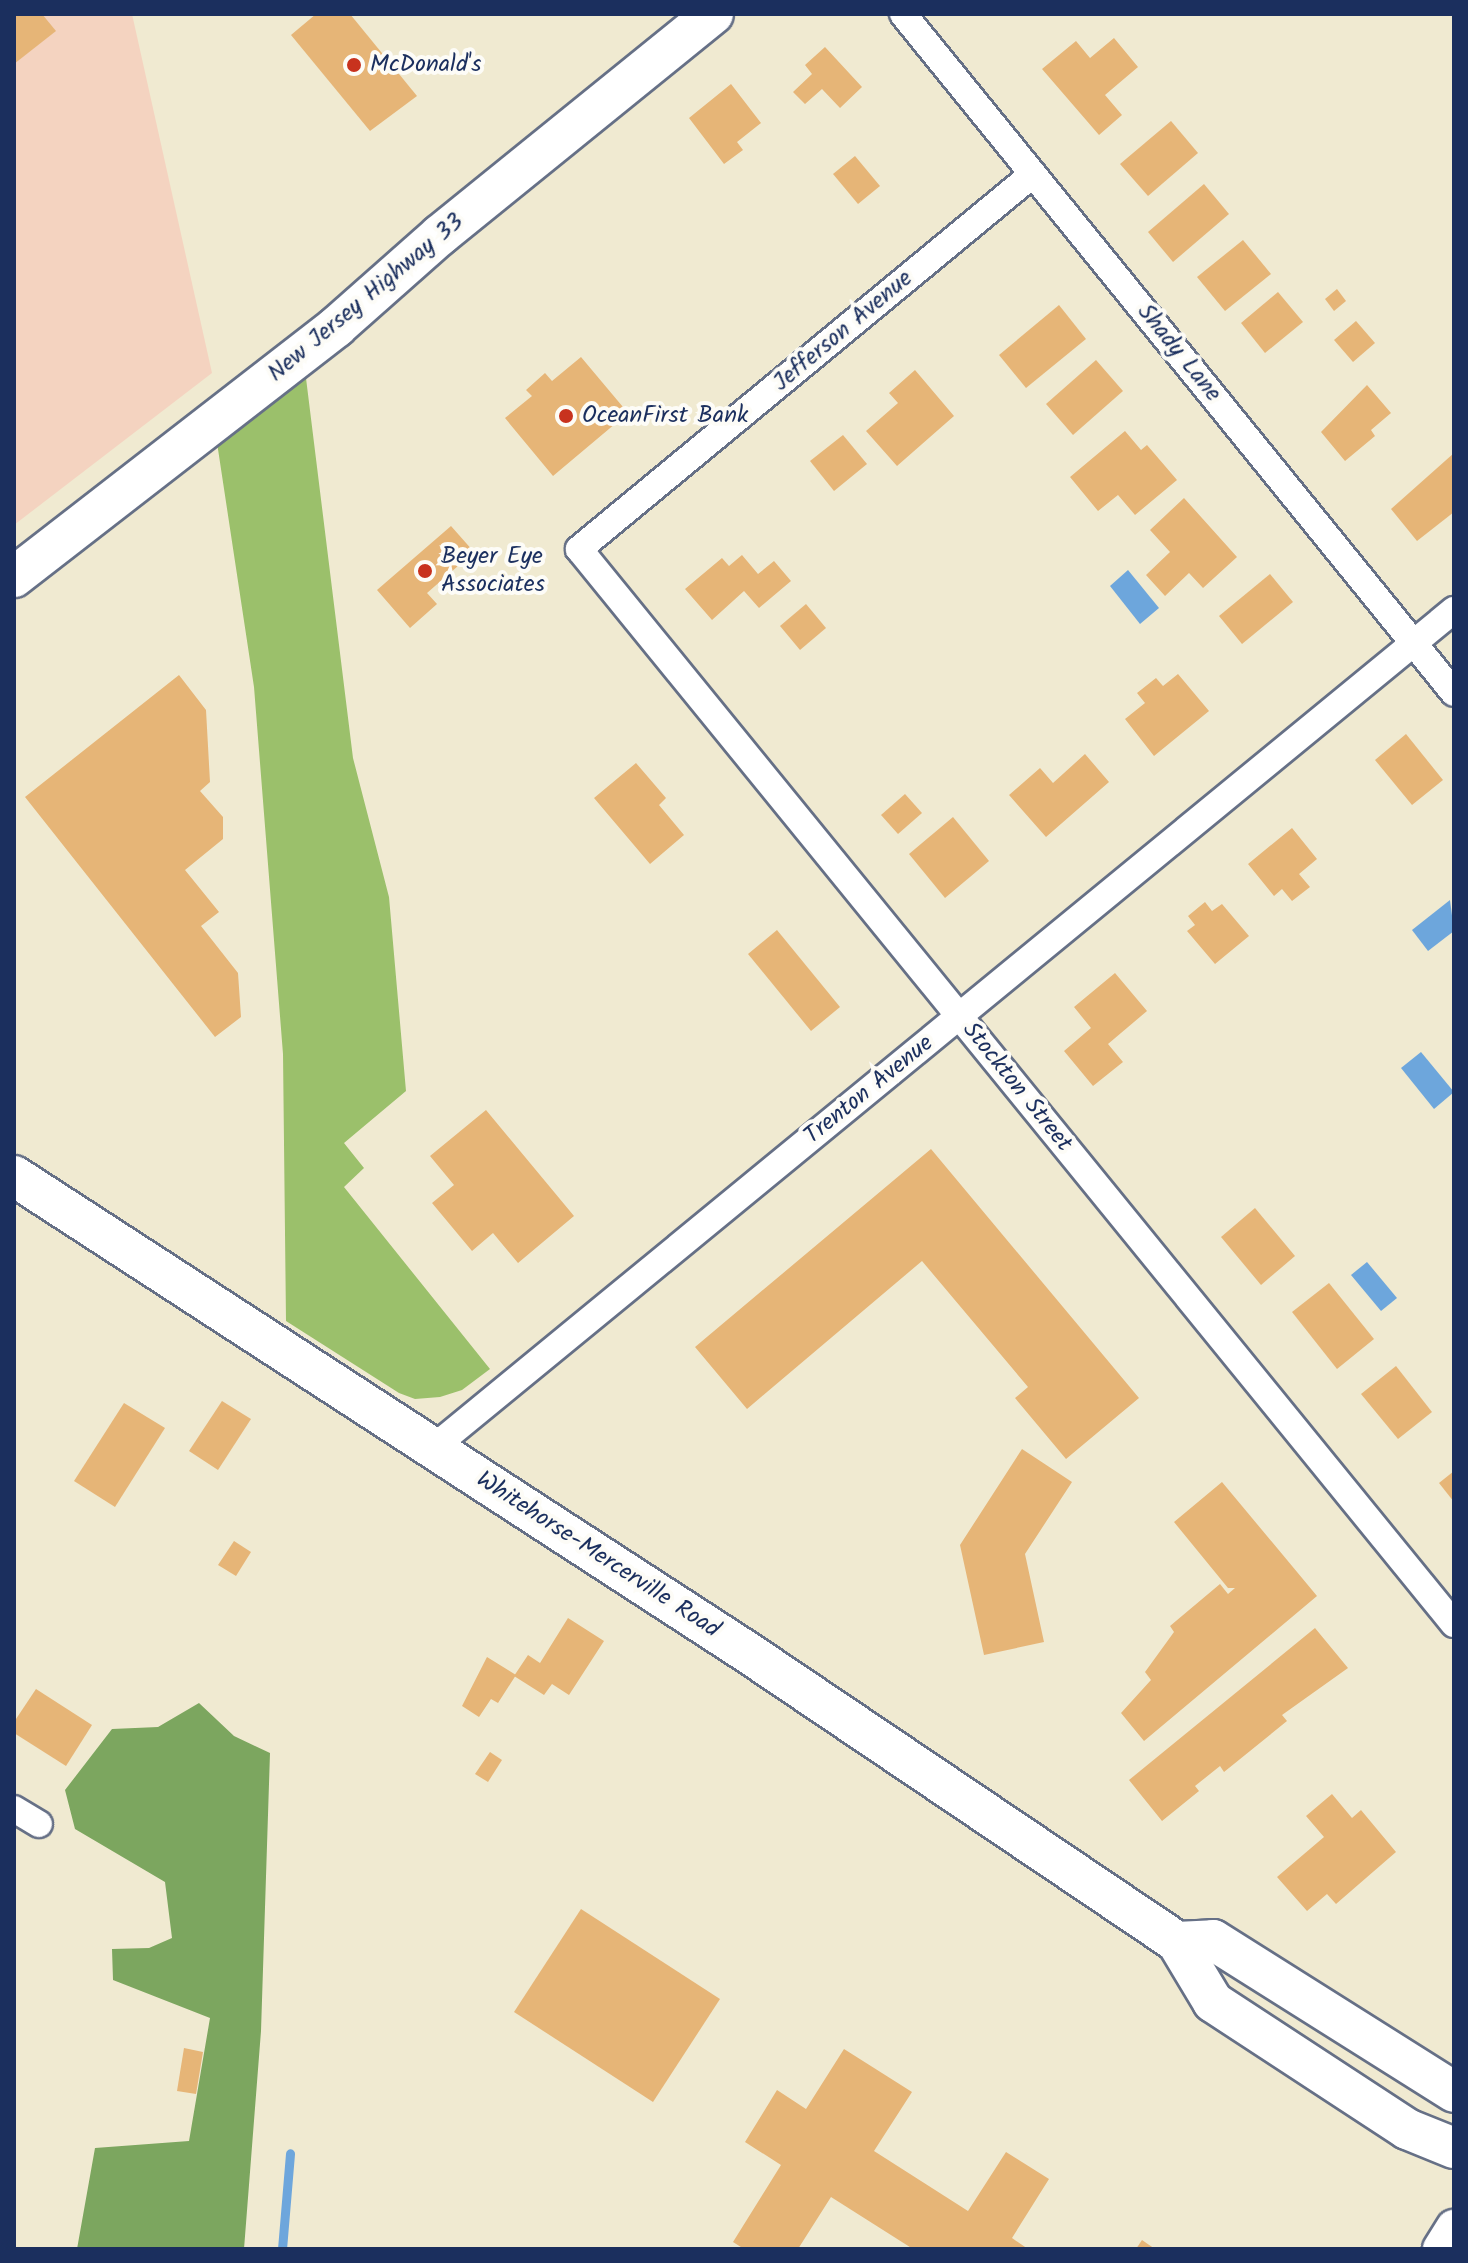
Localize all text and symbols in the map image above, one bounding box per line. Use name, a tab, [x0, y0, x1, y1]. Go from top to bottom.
place label: McDonald's	[370, 51, 482, 79]
marker: McDonald's	[345, 56, 363, 74]
street label: New Jersey Highway 33	[262, 208, 470, 388]
street label: Jefferson Avenue	[767, 264, 919, 398]
street label: Shady Lane	[1131, 298, 1227, 408]
place label: OceanFirst Bank	[582, 402, 748, 430]
marker: OceanFirst Bank	[557, 407, 575, 425]
place label: Beyer Eye Associates	[441, 543, 545, 599]
marker: Beyer Eye Associates	[416, 562, 434, 580]
street label: Stockton Street	[956, 1016, 1078, 1158]
street label: Trenton Avenue	[799, 1029, 939, 1151]
street label: Whitehorse-Mercerville Road	[471, 1465, 725, 1645]

